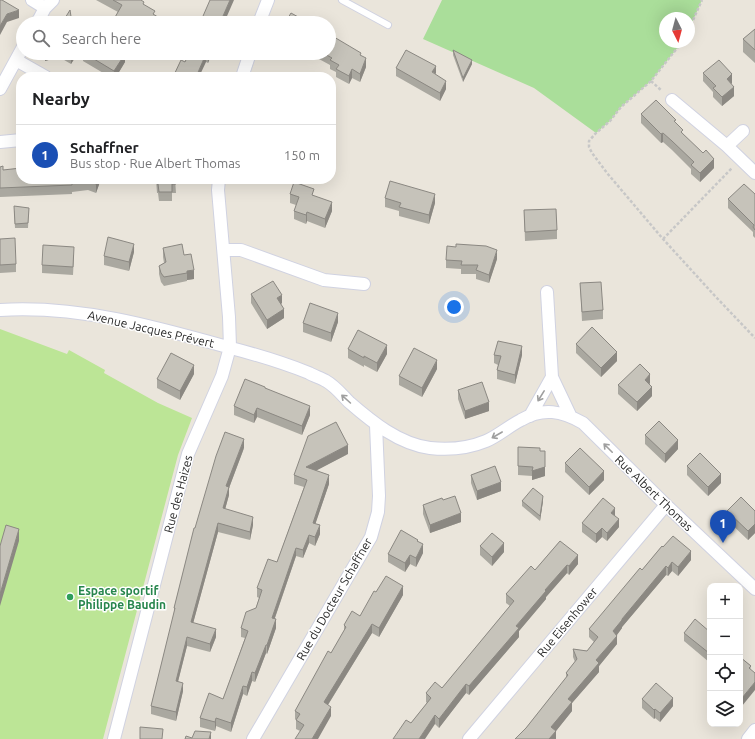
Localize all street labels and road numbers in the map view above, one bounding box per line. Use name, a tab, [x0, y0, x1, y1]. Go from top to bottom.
street label: Avenue Jacques Prévert	[87, 308, 216, 350]
street label: Rue Albert Thomas	[613, 453, 695, 533]
street label: Rue des Haizes	[161, 454, 195, 534]
street label: Rue du Docteur Schaffner	[294, 535, 375, 662]
street label: Rue Eisenhower	[534, 584, 600, 659]

